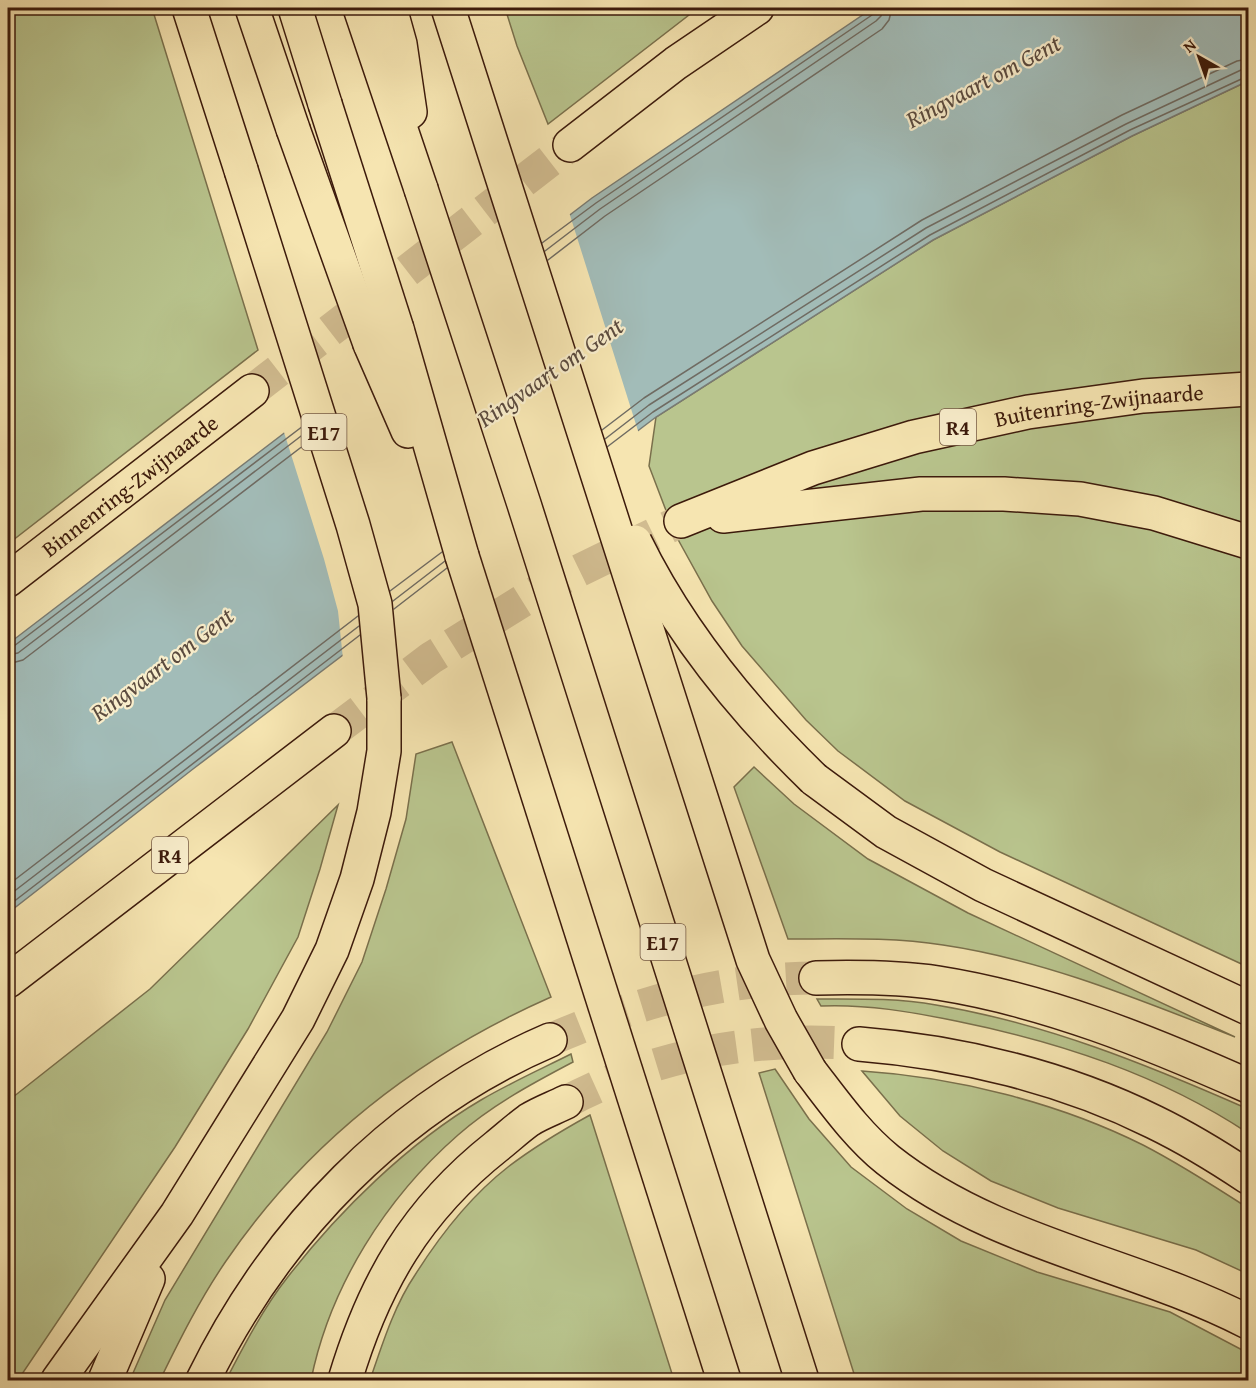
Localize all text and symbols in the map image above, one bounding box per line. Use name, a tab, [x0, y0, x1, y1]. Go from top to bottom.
water label: Ringvaart om Gent	[898, 25, 1067, 137]
north arrow	[1169, 27, 1229, 87]
text: N	[1178, 33, 1201, 58]
water label: Ringvaart om Gent	[469, 308, 630, 436]
street label: Buitenring-Zwijnaarde	[991, 376, 1205, 435]
street label: Binnenring-Zwijnaarde	[35, 407, 225, 564]
road number: R4	[940, 409, 976, 445]
road number: E17	[302, 414, 346, 450]
water label: Ringvaart om Gent	[82, 598, 241, 730]
road number: R4	[152, 837, 188, 873]
road number: E17	[640, 924, 686, 960]

